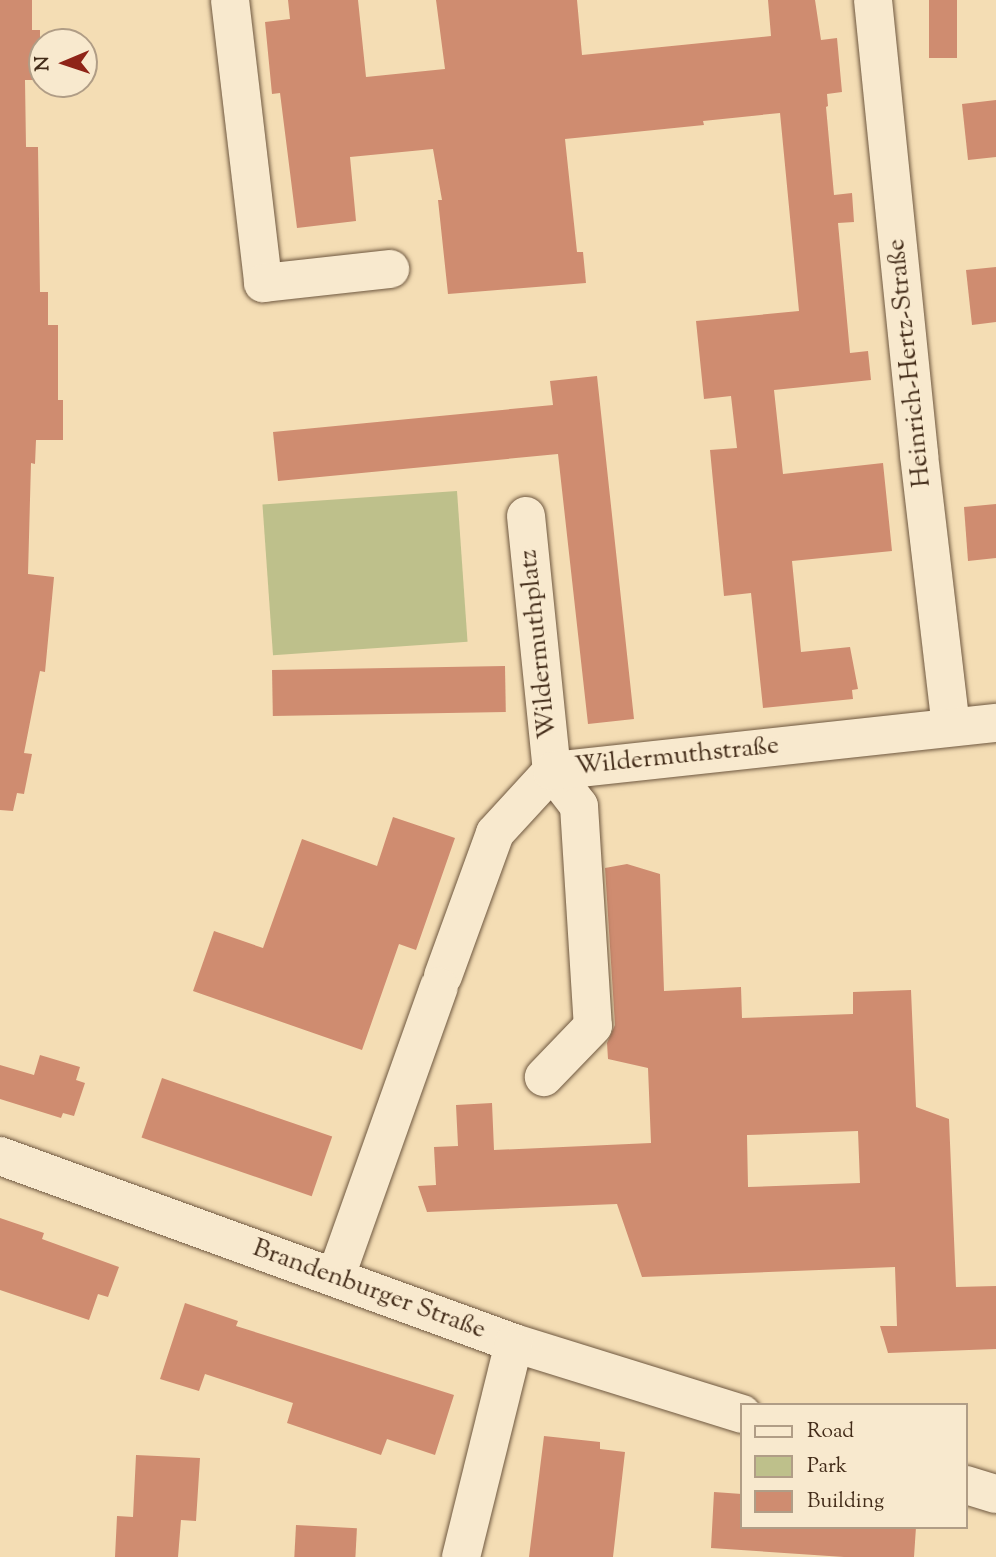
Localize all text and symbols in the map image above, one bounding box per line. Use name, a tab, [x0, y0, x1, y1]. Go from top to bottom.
north arrow	[28, 28, 98, 98]
text: N	[30, 56, 57, 72]
street label: Heinrich-Hertz-Straße	[881, 237, 939, 489]
street label: Wildermuthplatz	[514, 548, 564, 740]
street label: Wildermuthstraße	[573, 731, 781, 783]
street label: Brandenburger Straße	[248, 1233, 490, 1347]
legend	[740, 1403, 968, 1529]
text: Road	[807, 1417, 854, 1447]
text: Park	[807, 1452, 847, 1482]
text: Building	[807, 1487, 884, 1517]

